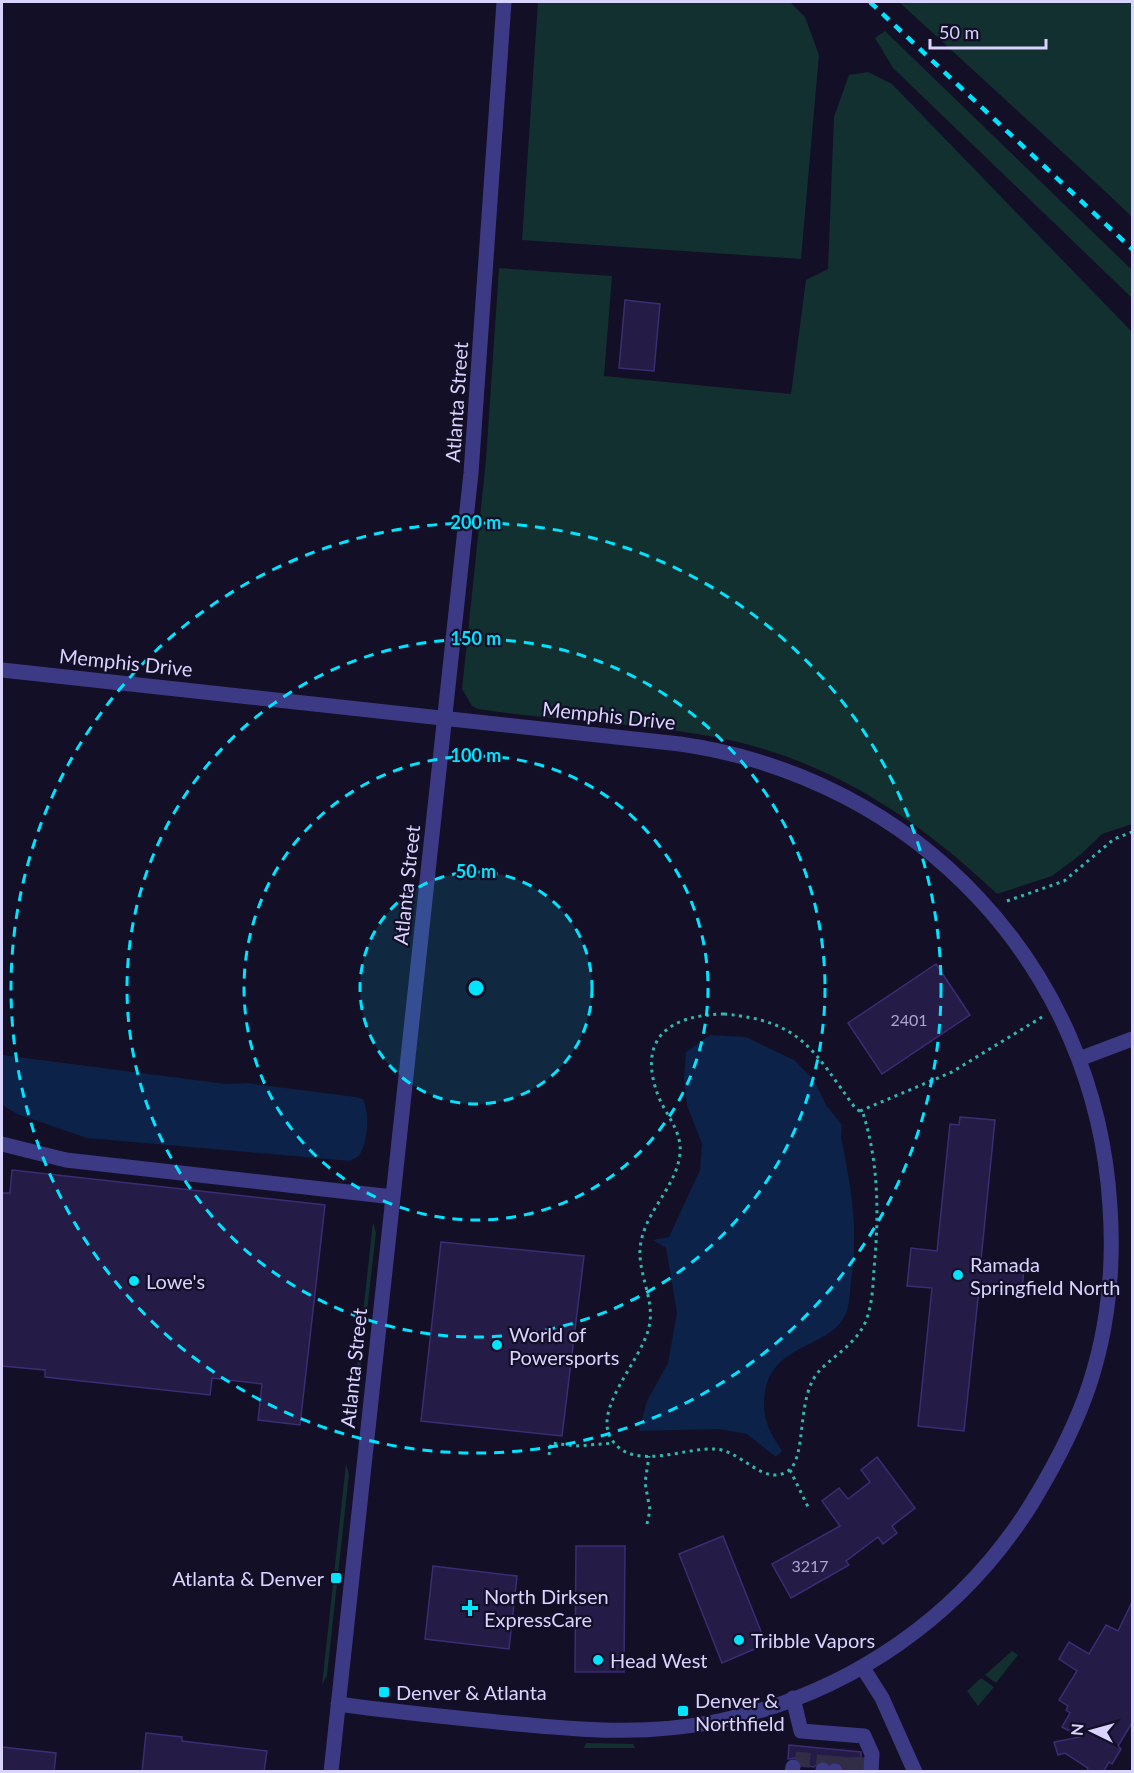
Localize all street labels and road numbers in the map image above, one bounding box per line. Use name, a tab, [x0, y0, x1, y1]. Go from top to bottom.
street label: Atlanta Street	[440, 341, 472, 463]
street label: Memphis Drive	[58, 643, 194, 681]
street label: Memphis Drive	[541, 696, 677, 734]
street label: Atlanta Street	[388, 824, 424, 946]
street label: Atlanta Street	[335, 1307, 371, 1429]

